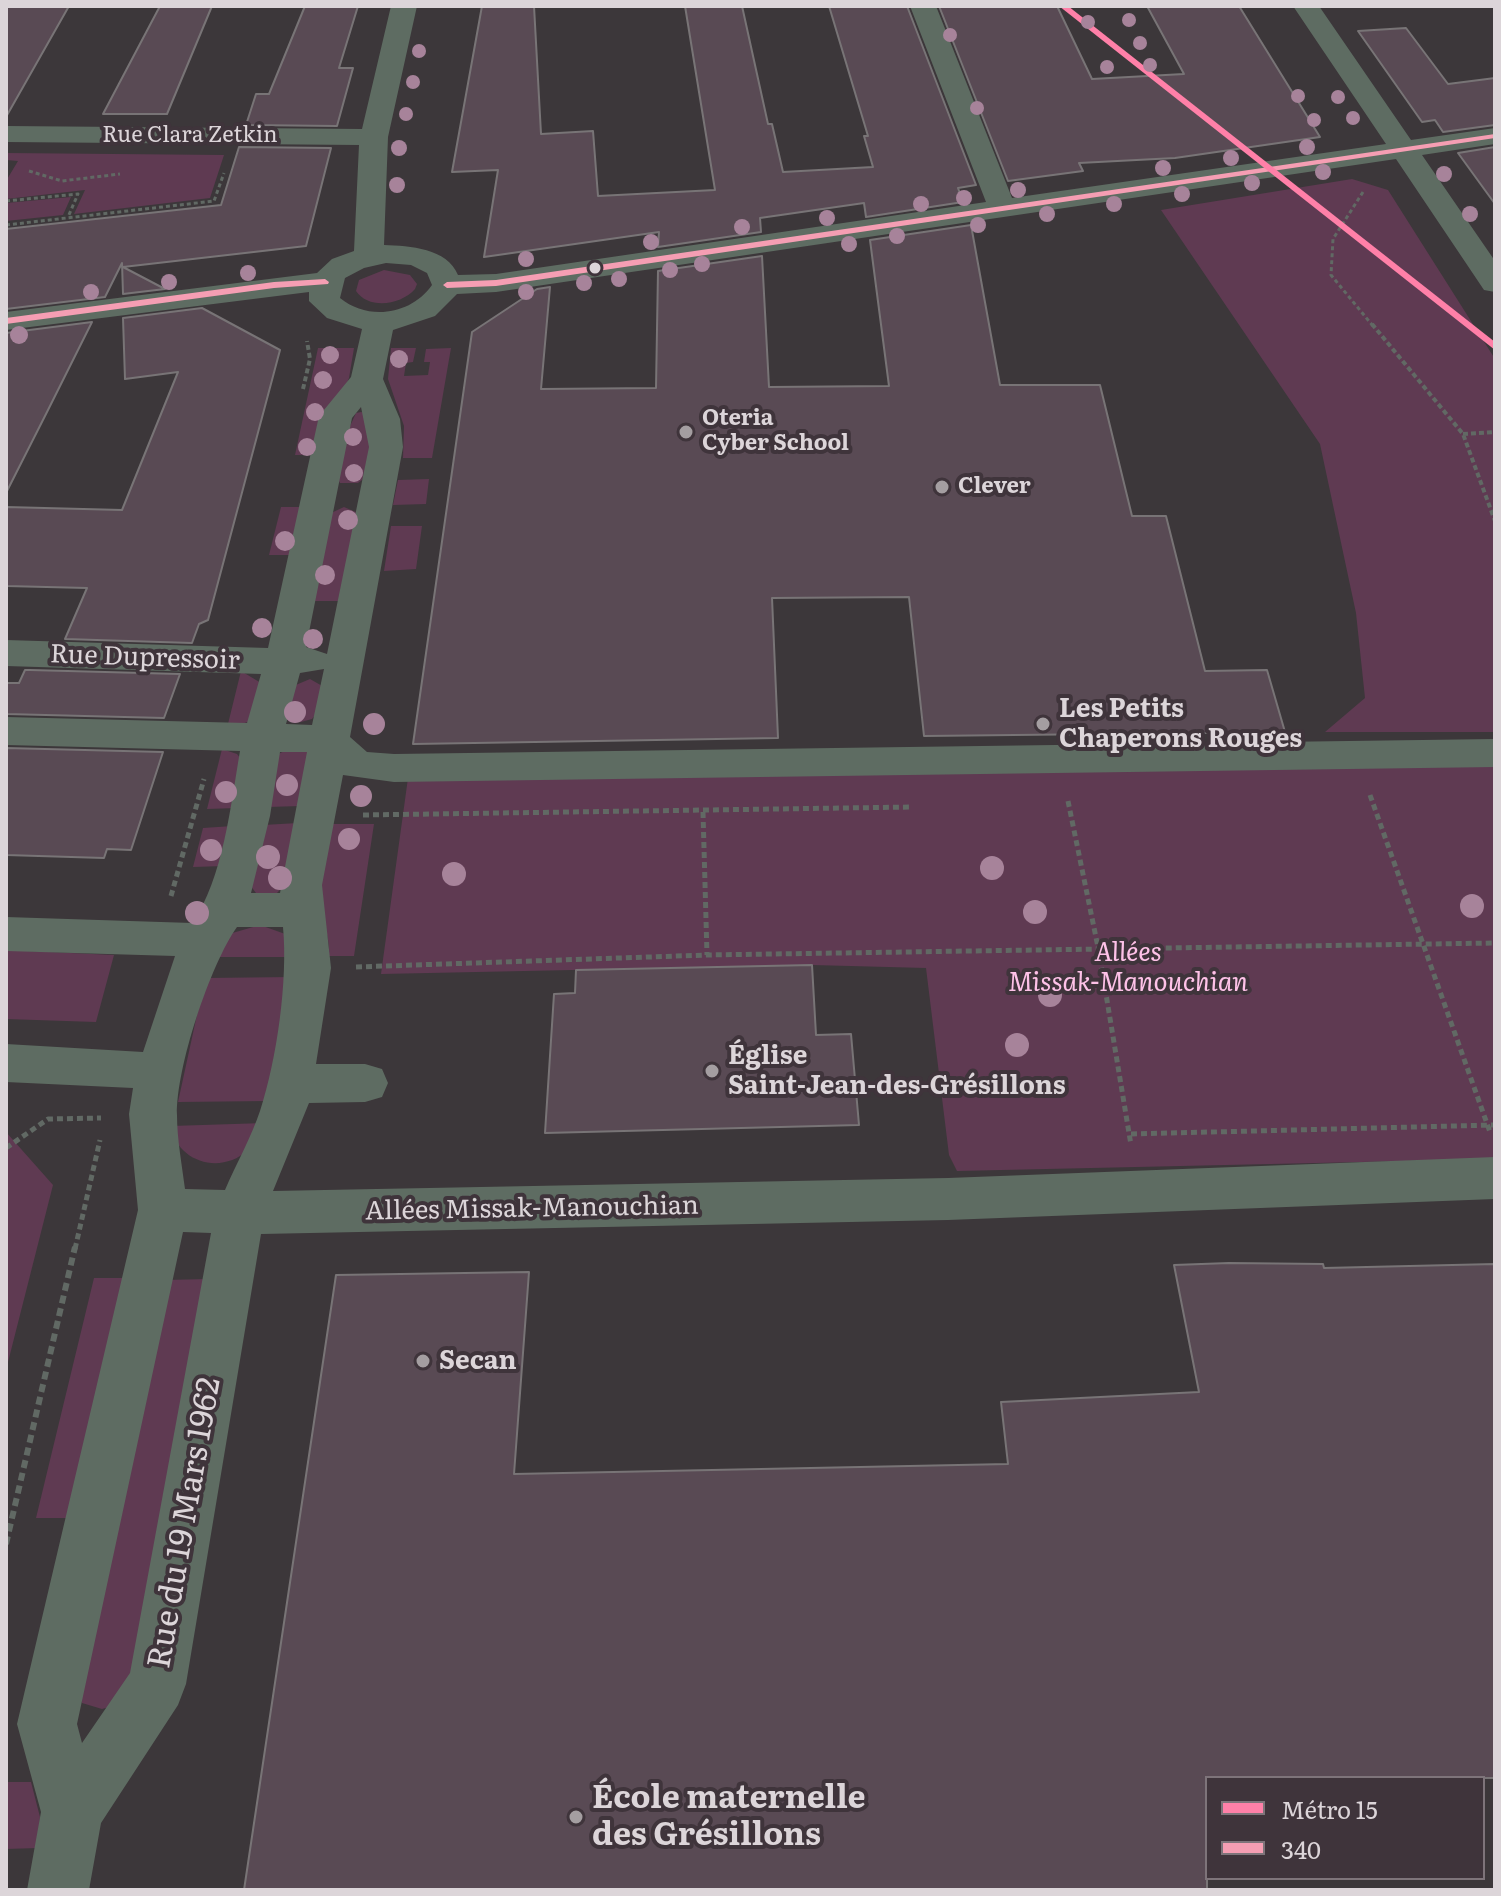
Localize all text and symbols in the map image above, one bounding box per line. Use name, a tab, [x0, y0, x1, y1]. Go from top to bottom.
street label: Rue Clara Zetkin	[102, 123, 278, 149]
unlabelled marker	[587, 260, 603, 276]
place label: Oteria Cyber School	[702, 406, 849, 458]
marker: Oteria Cyber School	[677, 423, 695, 441]
place label: Clever	[958, 474, 1031, 500]
marker: Clever	[933, 478, 951, 496]
street label: Rue Dupressoir	[50, 639, 240, 677]
place label: Les Petits Chaperons Rouges	[1059, 693, 1302, 754]
marker: Les Petits Chaperons Rouges	[1034, 715, 1052, 733]
park label: Allées Missak-Manouchian	[1008, 937, 1248, 998]
place label: Église Saint-Jean-des-Grésillons	[728, 1040, 1066, 1102]
marker: Église Saint-Jean-des-Grésillons	[703, 1062, 721, 1080]
street label: Allées Missak-Manouchian	[365, 1190, 699, 1228]
place label: Secan	[439, 1345, 517, 1377]
marker: Secan	[414, 1352, 432, 1370]
street label: Rue du 19 Mars 1962	[141, 1375, 229, 1671]
legend	[1205, 1776, 1485, 1880]
place label: École maternelle des Grésillons	[592, 1780, 866, 1855]
text: Métro 15	[1281, 1791, 1378, 1826]
marker: École maternelle des Grésillons	[567, 1808, 585, 1826]
text: 340	[1281, 1831, 1321, 1866]

